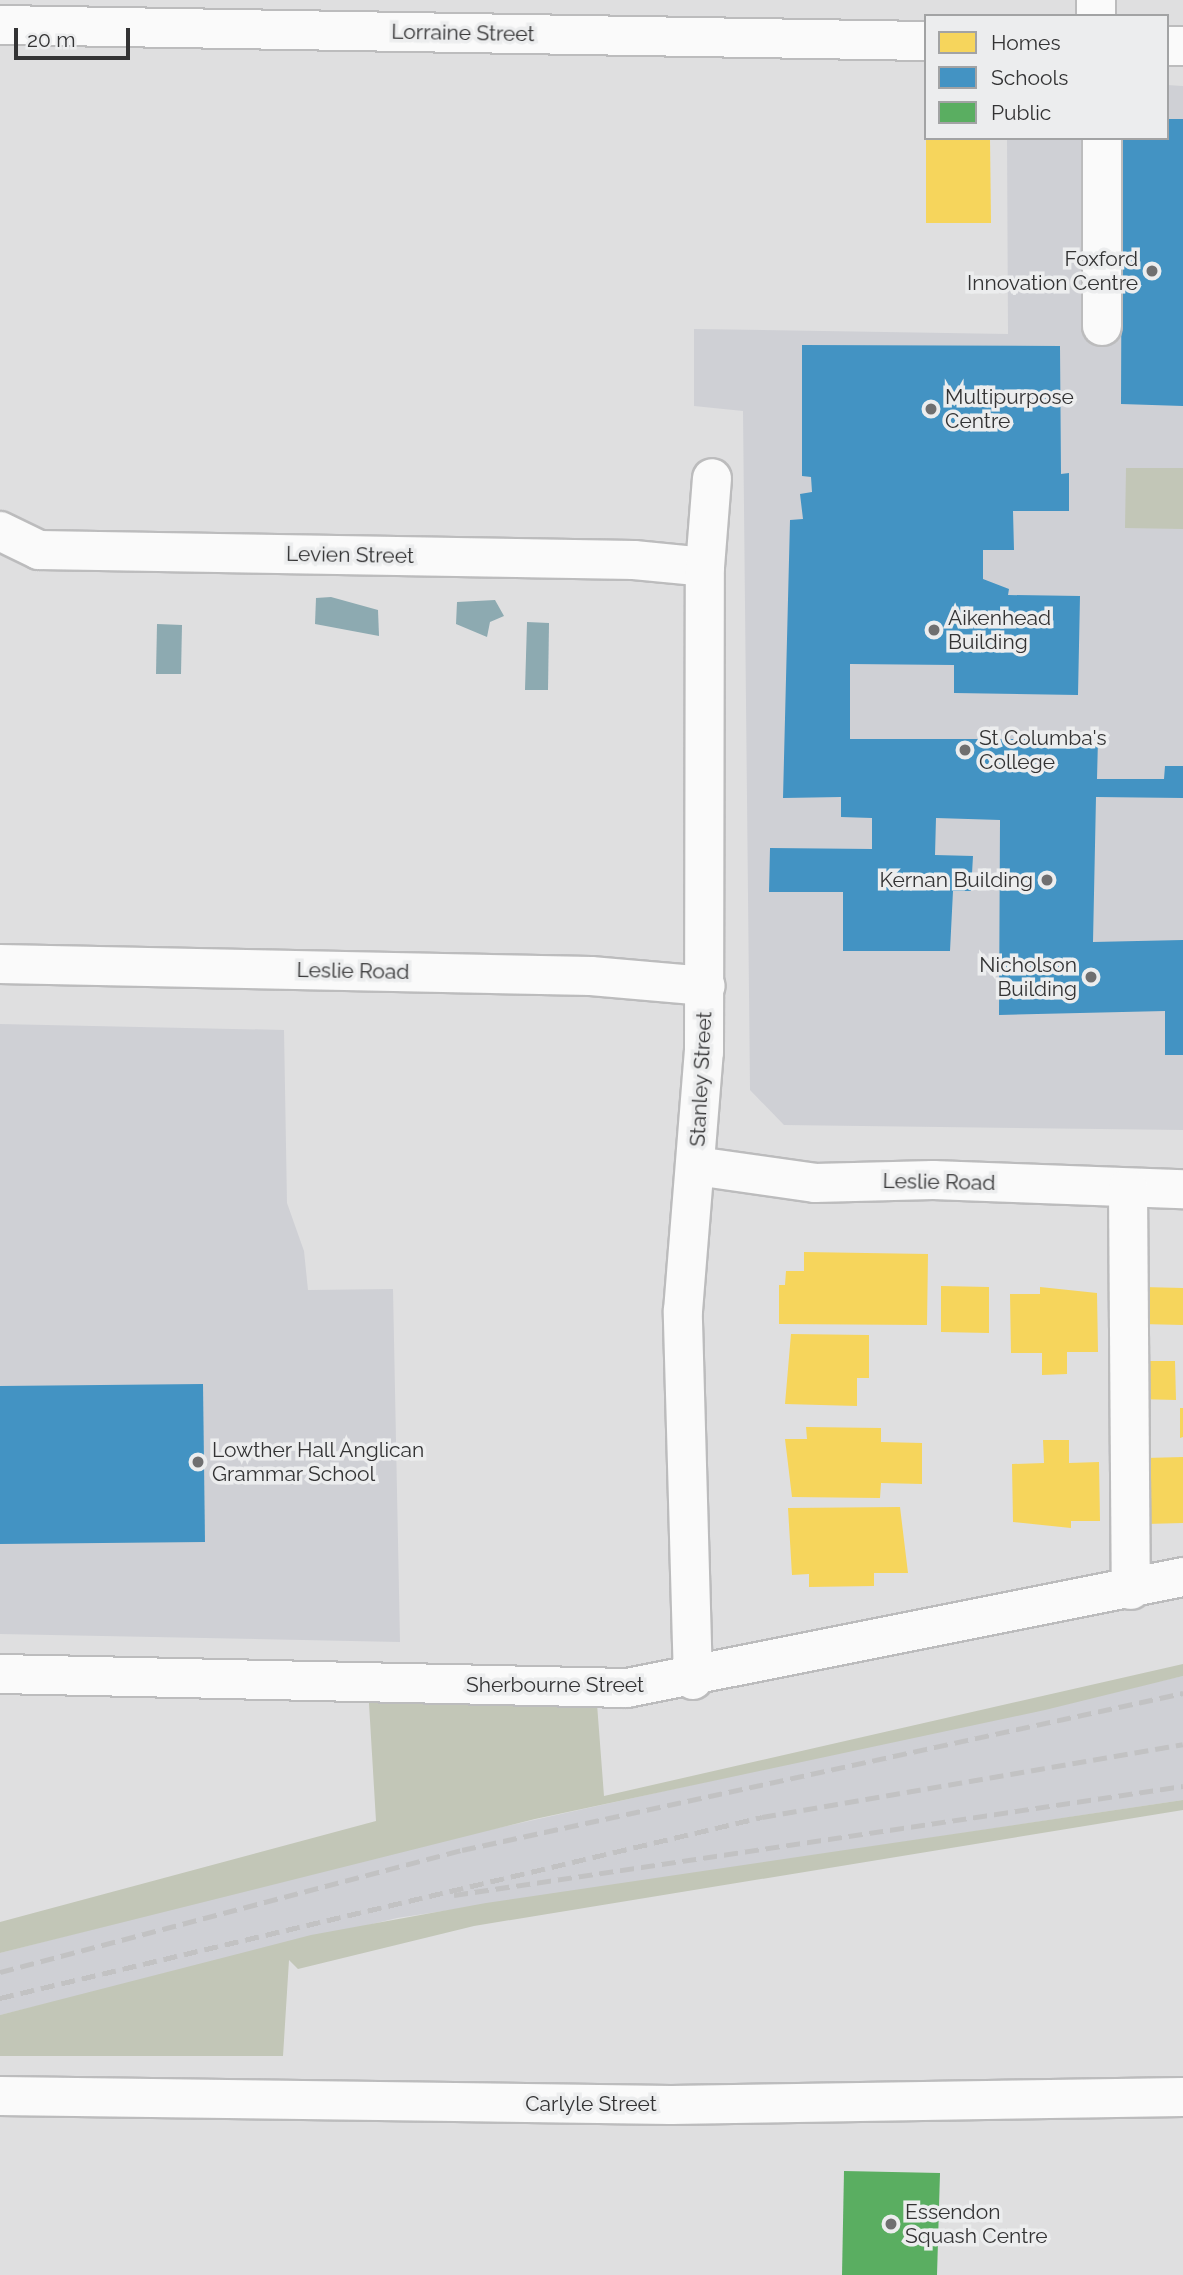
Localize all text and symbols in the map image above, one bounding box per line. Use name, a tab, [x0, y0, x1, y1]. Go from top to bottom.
scale bar	[18, 14, 133, 58]
legend	[924, 14, 1169, 140]
street label: Lorraine Street	[391, 19, 535, 47]
text: 20 m	[27, 27, 75, 52]
text: Homes	[991, 30, 1061, 55]
text: Schools	[991, 65, 1068, 90]
text: Public	[991, 100, 1051, 125]
place label: Foxford Innovation Centre	[967, 246, 1138, 296]
marker: Foxford Innovation Centre	[1144, 263, 1160, 279]
place label: Multipurpose Centre	[945, 384, 1074, 434]
marker: Multipurpose Centre	[923, 401, 939, 417]
street label: Levien Street	[286, 541, 414, 569]
place label: Aikenhead Building	[948, 605, 1051, 655]
marker: Aikenhead Building	[926, 622, 942, 638]
place label: St Columba's College	[979, 725, 1107, 775]
marker: St Columba's College	[957, 742, 973, 758]
place label: Kernan Building	[880, 867, 1033, 893]
marker: Kernan Building	[1039, 872, 1055, 888]
place label: Nicholson Building	[979, 952, 1077, 1002]
street label: Leslie Road	[296, 957, 410, 985]
marker: Nicholson Building	[1083, 969, 1099, 985]
street label: Stanley Street	[685, 1010, 717, 1148]
street label: Leslie Road	[882, 1168, 996, 1196]
place label: Lowther Hall Anglican Grammar School	[212, 1437, 426, 1487]
marker: Lowther Hall Anglican Grammar School	[190, 1454, 206, 1470]
street label: Sherbourne Street	[466, 1672, 644, 1698]
street label: Carlyle Street	[525, 2091, 657, 2117]
place label: Essendon Squash Centre	[905, 2199, 1048, 2249]
marker: Essendon Squash Centre	[883, 2216, 899, 2232]

